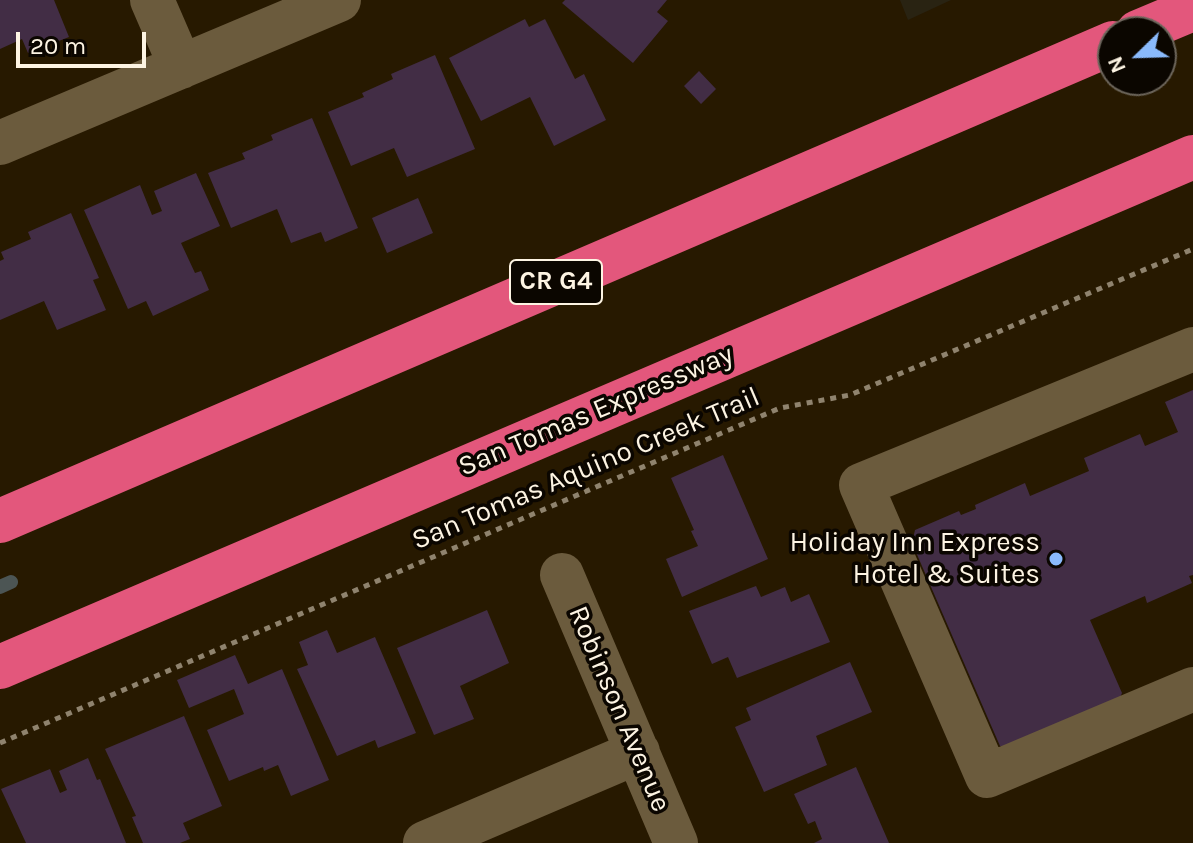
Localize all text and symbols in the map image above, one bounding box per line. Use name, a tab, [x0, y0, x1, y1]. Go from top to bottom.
scale bar	[20, 16, 150, 66]
north arrow	[1097, 16, 1177, 96]
text: 20 m	[30, 32, 86, 60]
text: N	[1102, 52, 1132, 77]
road number: CR G4	[510, 260, 602, 304]
street label: San Tomas Expressway	[454, 338, 738, 484]
street label: San Tomas Aquino Creek Trail	[407, 380, 765, 558]
place label: Holiday Inn Express Hotel & Suites	[789, 526, 1040, 592]
marker: Holiday Inn Express Hotel & Suites	[1047, 550, 1065, 568]
street label: Robinson Avenue	[561, 601, 677, 817]

